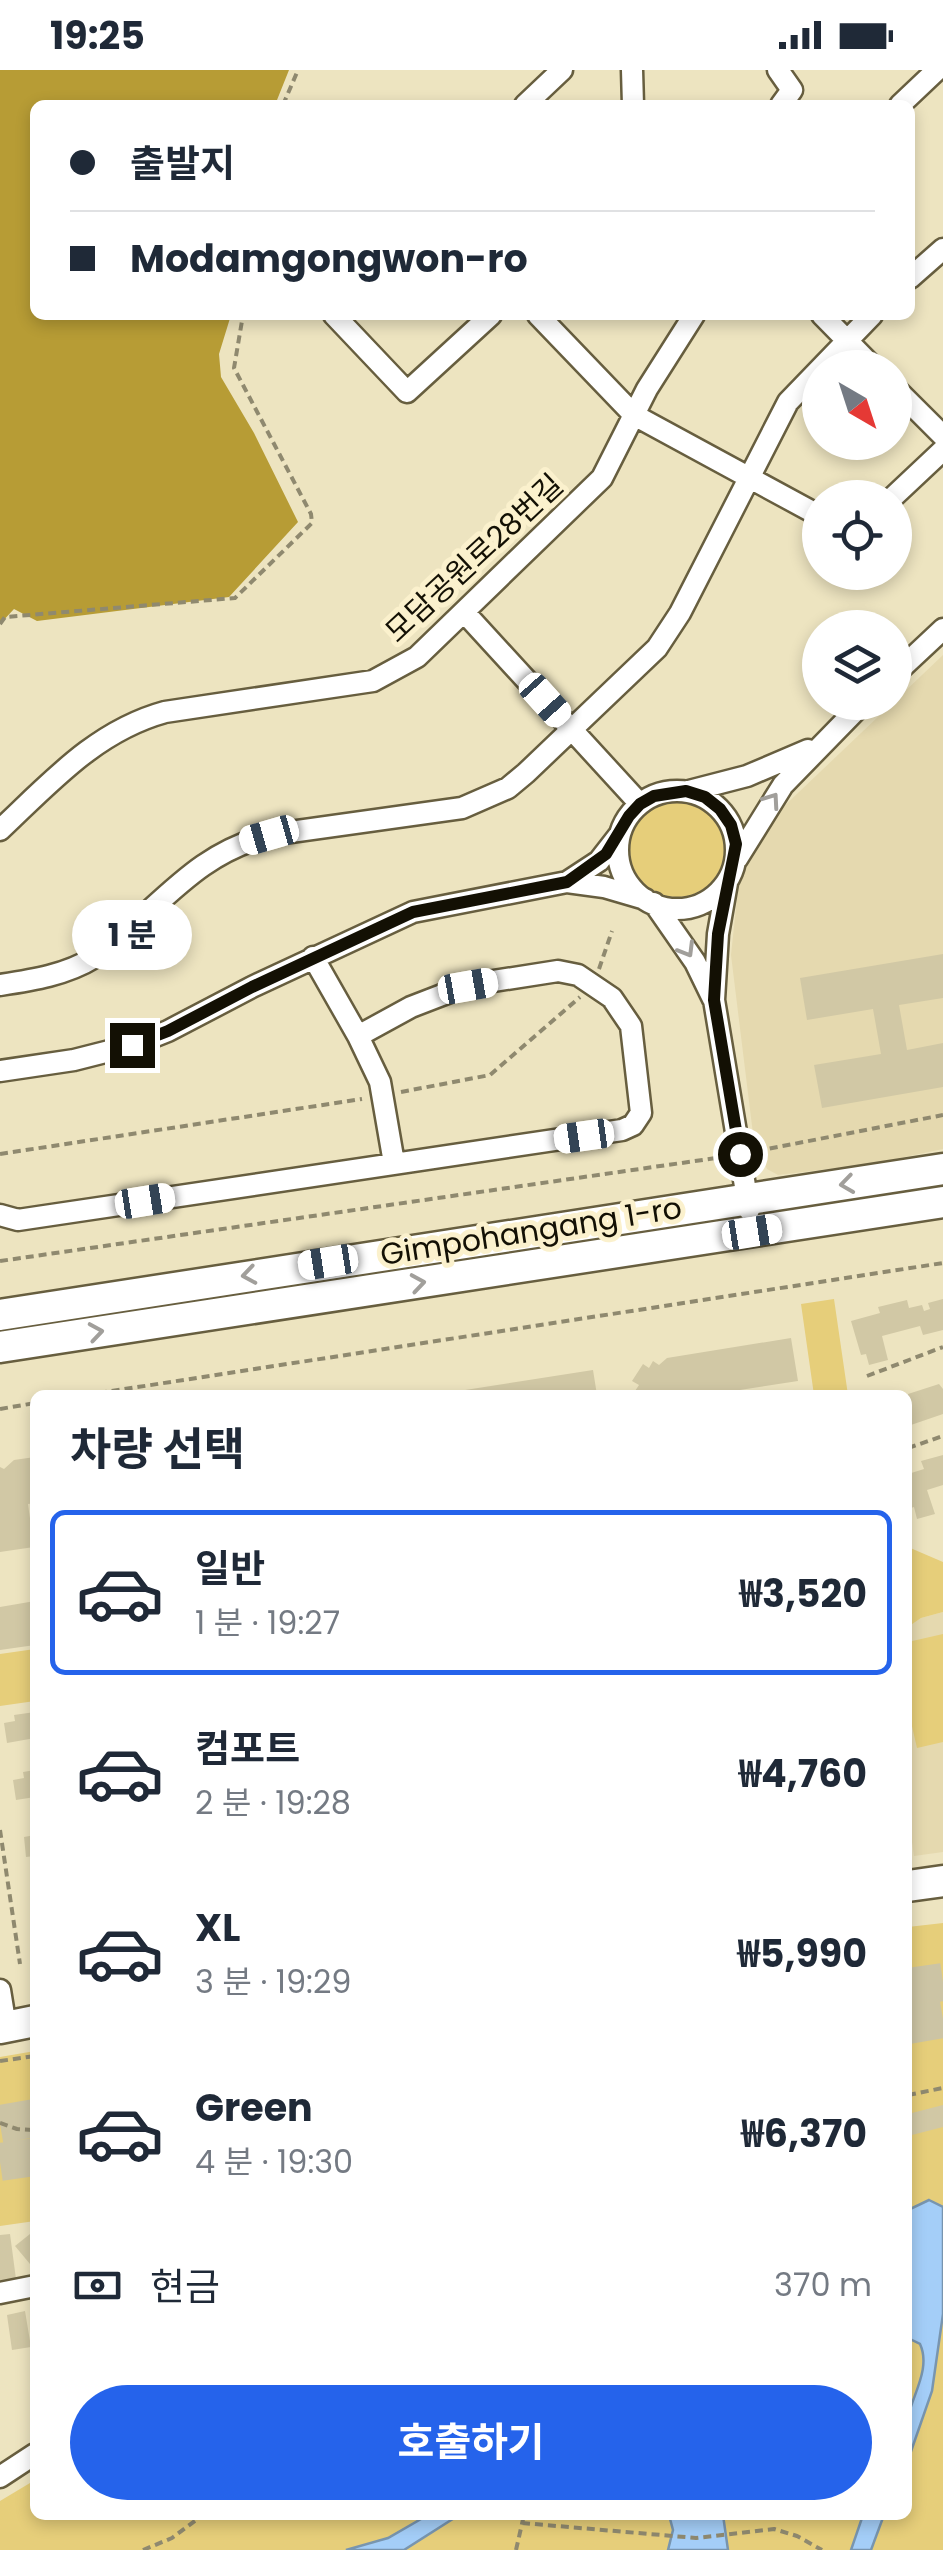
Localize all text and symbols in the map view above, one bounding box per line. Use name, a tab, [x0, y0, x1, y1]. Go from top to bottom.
text: 19:25	[50, 9, 145, 62]
text: 출발지	[130, 137, 235, 190]
text: Modamgongwon-ro	[130, 232, 528, 285]
north arrow	[802, 350, 912, 460]
map controls	[802, 350, 912, 720]
street label: 모담공원로28번길	[375, 464, 573, 652]
button: locate	[802, 480, 912, 590]
button: layers	[802, 610, 912, 720]
car	[514, 668, 576, 732]
one-way arrow	[760, 793, 778, 812]
car	[236, 812, 302, 858]
callout: 1 분	[72, 900, 192, 970]
text: 1 분	[108, 912, 156, 957]
one-way arrow	[675, 939, 694, 957]
car	[436, 966, 500, 1006]
route end	[110, 1023, 155, 1068]
car	[552, 1117, 616, 1155]
route start	[718, 1132, 763, 1177]
one-way arrow	[838, 1172, 855, 1193]
car	[113, 1181, 177, 1221]
street label: Gimpohangang 1-ro	[377, 1186, 685, 1276]
car	[720, 1212, 784, 1252]
car	[296, 1242, 360, 1282]
one-way arrow	[240, 1264, 257, 1285]
one-way arrow	[409, 1273, 426, 1294]
one-way arrow	[88, 1322, 105, 1343]
text: 차량 선택	[70, 1418, 245, 1481]
text: 일반	[195, 1542, 265, 1595]
icon: car	[75, 1548, 165, 1638]
text: ₩3,520	[740, 1567, 867, 1620]
text: 1 분 · 19:27	[195, 1600, 340, 1645]
text: 컴포트	[195, 1722, 300, 1775]
icon: car	[75, 1728, 165, 1818]
text: ₩4,760	[739, 1747, 867, 1800]
text: 2 분 · 19:28	[195, 1780, 351, 1825]
text: XL	[195, 1901, 240, 1954]
icon: car	[75, 1908, 165, 1998]
text: ₩5,990	[737, 1927, 867, 1980]
text: 3 분 · 19:29	[195, 1959, 351, 2004]
text: Green	[195, 2081, 313, 2134]
icon: car	[75, 2088, 165, 2178]
text: ₩6,370	[741, 2107, 867, 2160]
text: 4 분 · 19:30	[195, 2139, 353, 2184]
icon: cash	[70, 2258, 125, 2313]
text: 현금	[150, 2260, 220, 2313]
text: 370 m	[774, 2262, 872, 2307]
button: 호출하기	[70, 2385, 872, 2500]

